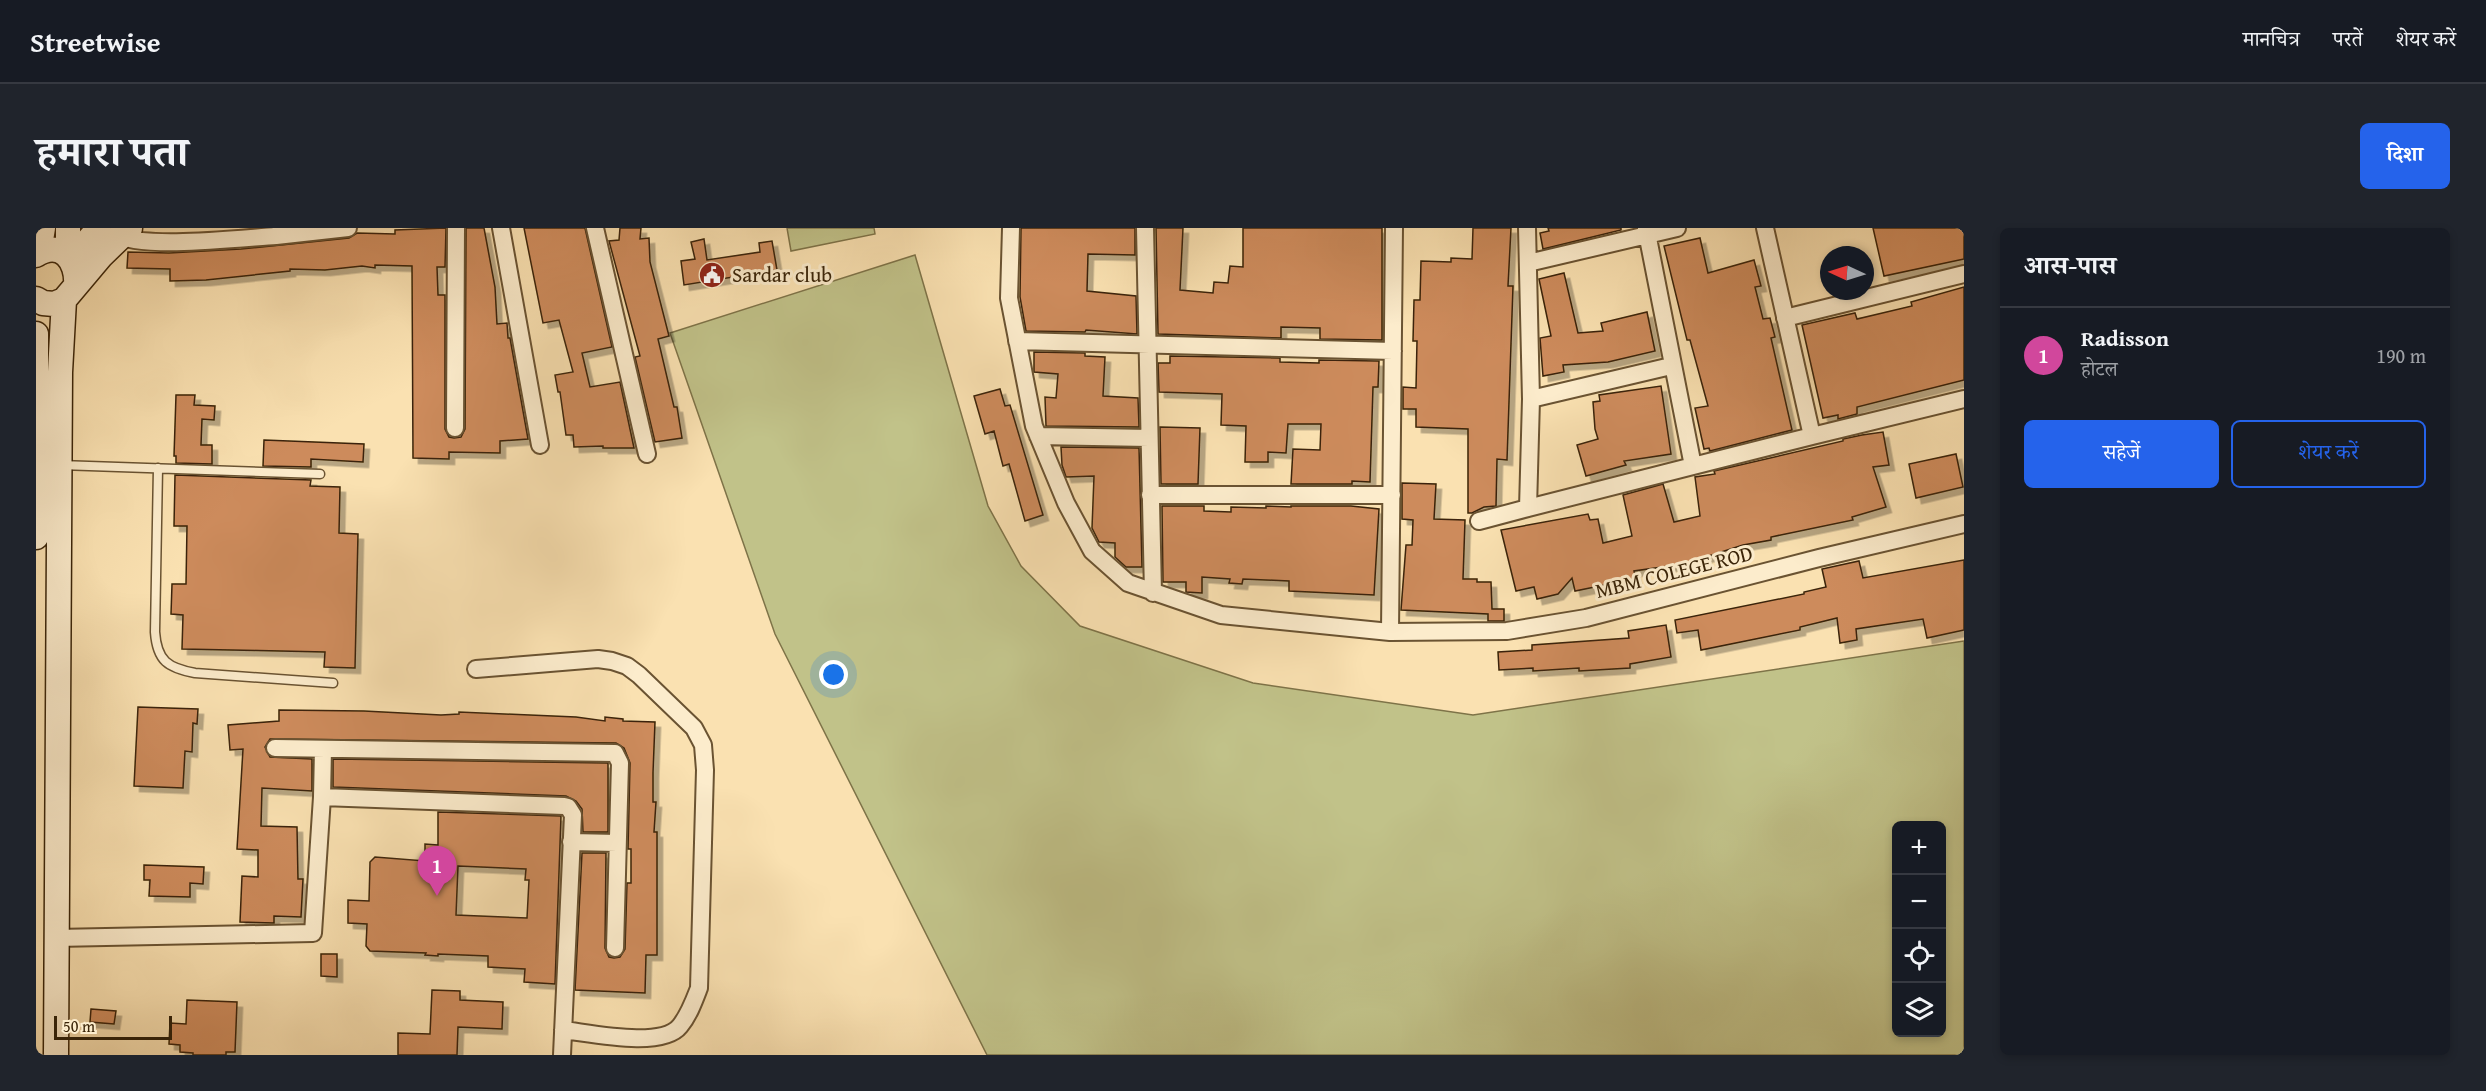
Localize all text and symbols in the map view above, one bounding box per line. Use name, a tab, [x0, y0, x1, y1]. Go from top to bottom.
text: Streetwise	[30, 21, 160, 62]
text: मानचित्र	[2243, 23, 2300, 54]
text: परतें	[2333, 23, 2363, 54]
text: शेयर करें	[2396, 23, 2456, 54]
text: हमारा पता	[36, 120, 188, 181]
button: दिशा	[2360, 123, 2450, 189]
text: आस-पास	[2024, 245, 2116, 284]
north arrow	[1820, 246, 1874, 300]
place label: Sardar club	[732, 259, 832, 290]
public building icon: Sardar club	[697, 260, 727, 290]
text: Radisson	[2081, 322, 2169, 354]
text: 1	[2038, 341, 2049, 370]
text: 190 m	[2376, 341, 2426, 370]
text: होटल	[2081, 354, 2118, 383]
button: सहेजें	[2024, 420, 2219, 488]
button: शेयर करें	[2231, 420, 2426, 488]
street label: MBM COLEGE ROD	[1592, 537, 1756, 606]
your location	[819, 660, 848, 689]
map controls	[1892, 821, 1946, 1037]
button: +	[1892, 821, 1946, 875]
pin: 1	[418, 846, 456, 896]
button: −	[1892, 875, 1946, 929]
button: locate	[1892, 929, 1946, 983]
button: layers	[1892, 983, 1946, 1037]
scale bar	[54, 1013, 172, 1040]
text: 50 m	[63, 1014, 95, 1038]

